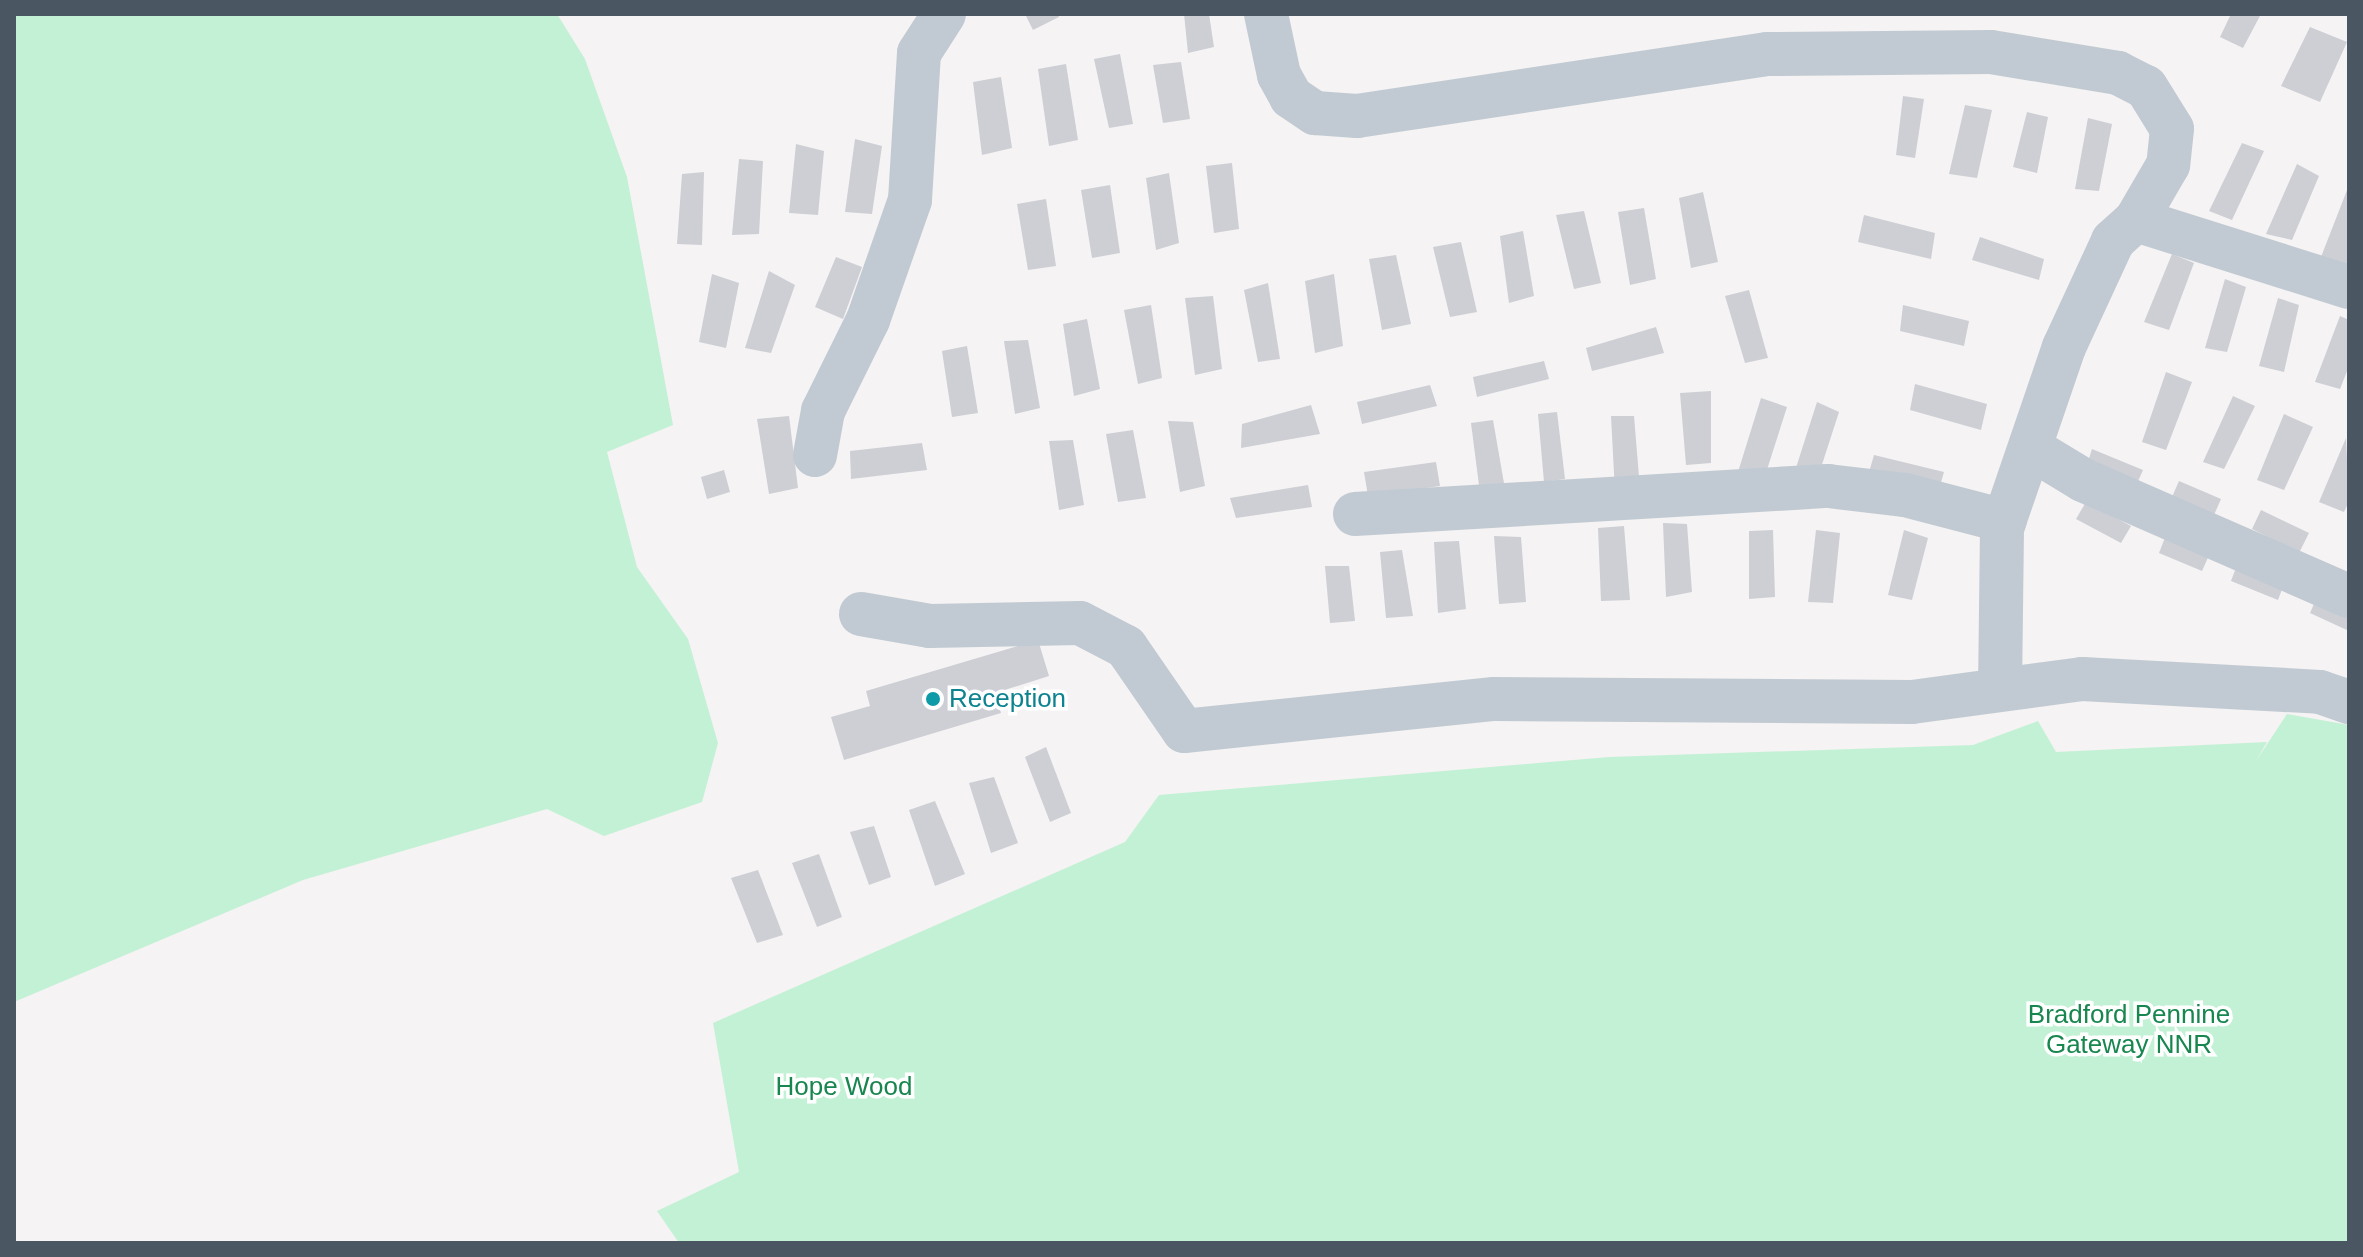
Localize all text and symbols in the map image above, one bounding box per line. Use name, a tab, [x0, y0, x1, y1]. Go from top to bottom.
place label: Reception	[949, 683, 1066, 715]
marker: Reception	[924, 690, 942, 708]
park label: Bradford Pennine Gateway NNR	[2028, 999, 2230, 1060]
park label: Hope Wood	[776, 1071, 912, 1103]

